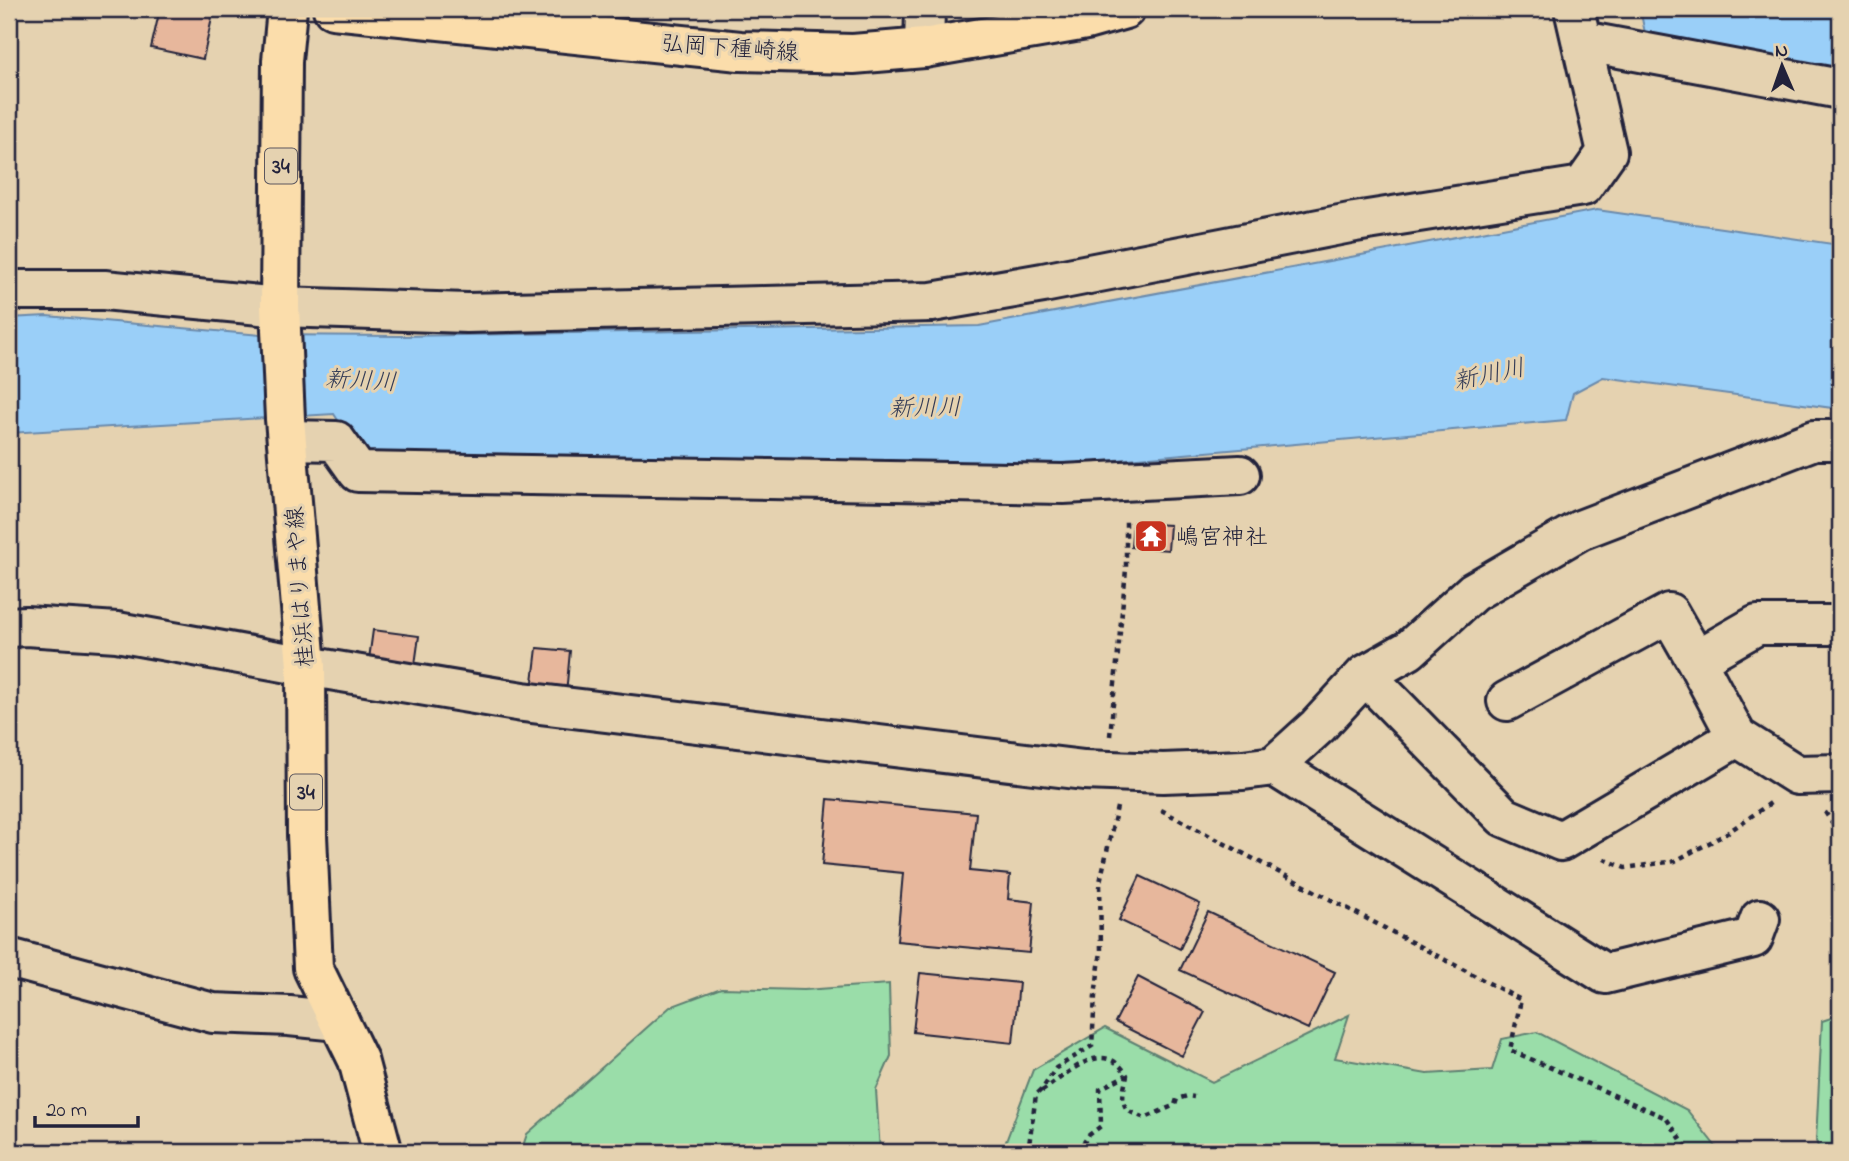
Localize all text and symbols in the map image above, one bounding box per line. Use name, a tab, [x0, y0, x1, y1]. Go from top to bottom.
street label: 弘岡下種崎線	[660, 28, 800, 71]
north arrow	[1748, 32, 1818, 102]
text: N	[1775, 38, 1789, 65]
road number: 34	[265, 148, 297, 184]
water label: 新川川	[1451, 352, 1528, 401]
water label: 新川川	[324, 363, 398, 402]
water label: 新川川	[889, 391, 961, 428]
street label: 桂浜はりまや線	[279, 505, 324, 668]
temple icon: 嶋宮神社	[1132, 517, 1170, 555]
place label: 嶋宮神社	[1176, 522, 1268, 555]
road number: 34	[290, 774, 322, 810]
scale bar	[35, 1084, 138, 1128]
text: 20 m	[46, 1096, 87, 1126]

